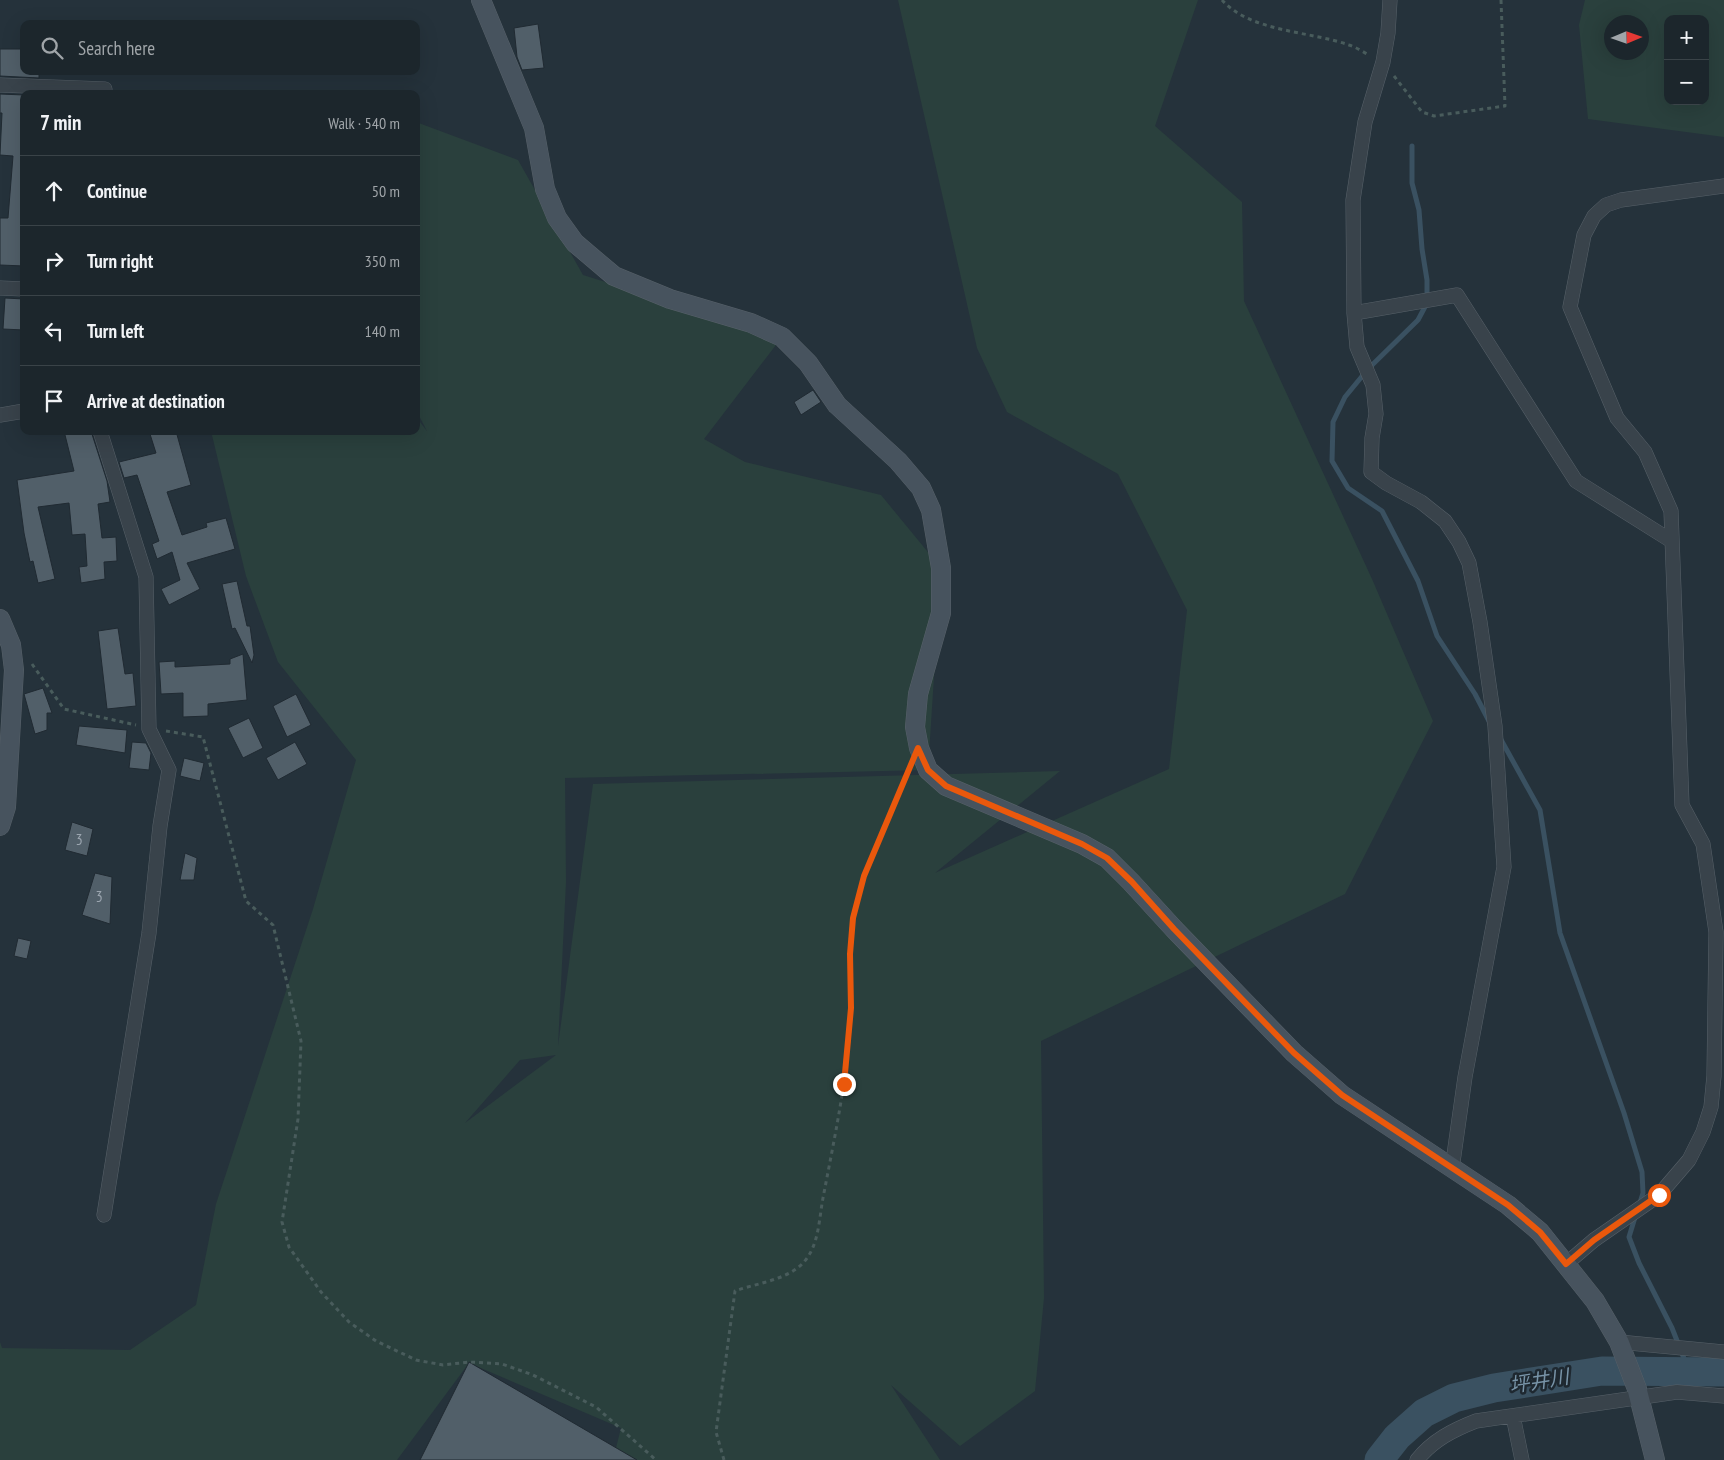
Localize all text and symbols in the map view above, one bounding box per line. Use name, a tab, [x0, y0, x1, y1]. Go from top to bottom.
north arrow	[1604, 15, 1649, 60]
map controls	[1664, 15, 1709, 105]
button: +	[1664, 15, 1709, 60]
search box	[20, 20, 420, 75]
icon: search	[38, 34, 66, 62]
text: Search here	[78, 36, 155, 60]
button: −	[1664, 60, 1709, 105]
text: 7 min	[40, 109, 82, 136]
text: Walk · 540 m	[328, 113, 400, 133]
icon: ahead	[40, 177, 68, 205]
text: Continue	[87, 179, 147, 203]
text: 50 m	[372, 181, 400, 201]
icon: right	[40, 247, 68, 275]
text: Turn right	[87, 249, 153, 273]
text: 350 m	[365, 251, 400, 271]
icon: left	[40, 317, 68, 345]
text: Turn left	[87, 319, 144, 343]
text: 140 m	[365, 321, 400, 341]
icon: arrive	[40, 387, 68, 415]
text: Arrive at destination	[87, 389, 225, 413]
house number: 3	[75, 829, 83, 849]
house number: 3	[95, 886, 103, 906]
route end	[833, 1073, 856, 1096]
route start	[1648, 1184, 1671, 1207]
water label: 坪井川	[1507, 1363, 1573, 1399]

